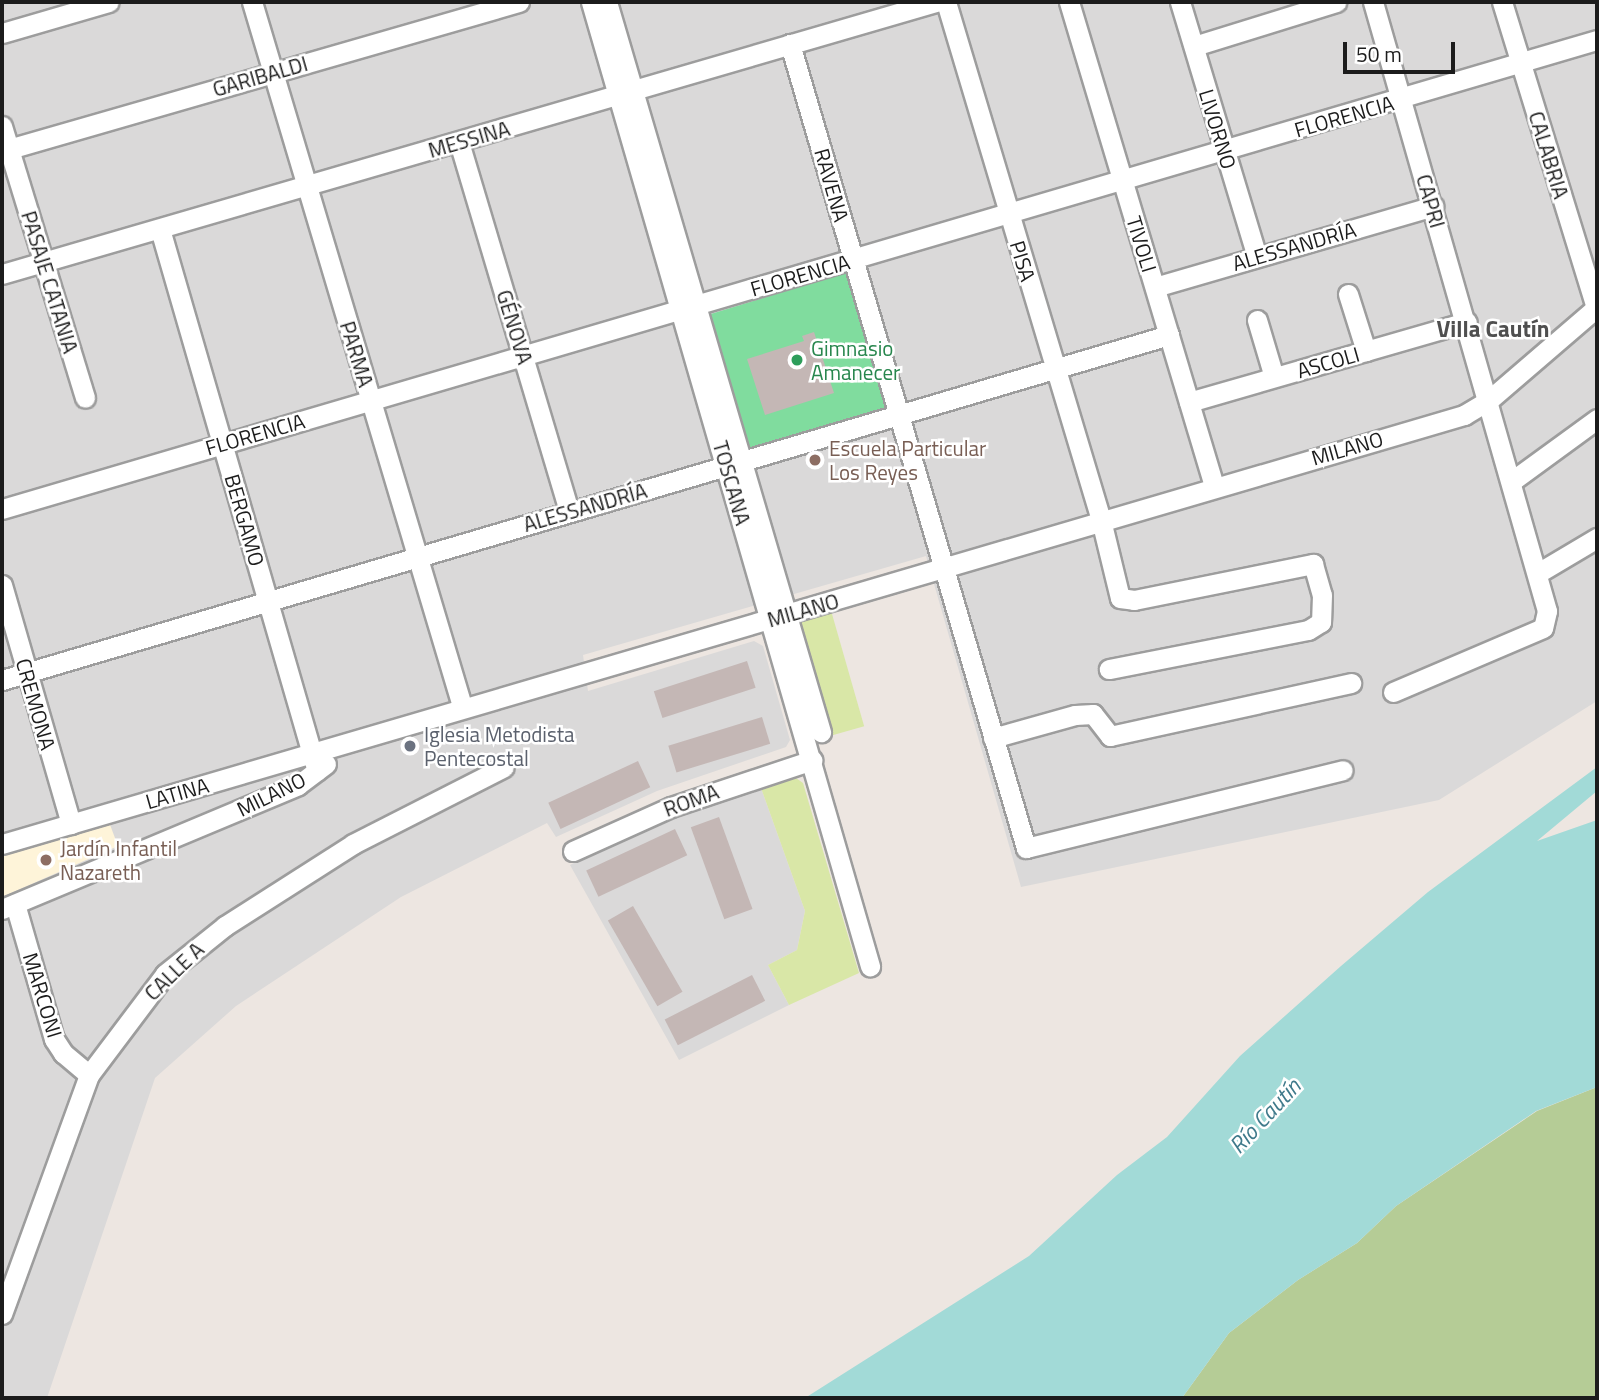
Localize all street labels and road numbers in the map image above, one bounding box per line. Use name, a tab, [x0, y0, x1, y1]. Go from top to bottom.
street label: GARIBALDI	[210, 50, 310, 102]
street label: LIVORNO	[1194, 86, 1242, 172]
street label: FLORENCIA	[1291, 90, 1397, 142]
street label: CALABRIA	[1524, 108, 1574, 202]
street label: MESSINA	[425, 115, 513, 163]
street label: RAVENA	[810, 145, 854, 225]
street label: CAPRI	[1411, 171, 1451, 231]
street label: PASAJE CATANIA	[16, 208, 84, 356]
street label: TIVOLI	[1122, 213, 1162, 275]
street label: ALESSANDRÍA	[1229, 216, 1359, 276]
street label: PISA	[1005, 238, 1041, 284]
street label: FLORENCIA	[747, 249, 853, 301]
street label: GÉNOVA	[492, 287, 538, 367]
street label: PARMA	[335, 318, 379, 390]
street label: ASCOLI	[1294, 341, 1362, 383]
street label: FLORENCIA	[202, 408, 308, 460]
street label: MILANO	[1308, 426, 1386, 470]
street label: TOSCANA	[708, 438, 756, 528]
street label: BERGAMO	[220, 471, 270, 569]
street label: ALESSANDRÍA	[520, 477, 650, 537]
street label: MILANO	[764, 588, 842, 632]
street label: CREMONA	[11, 655, 61, 753]
street label: MILANO	[232, 767, 310, 821]
street label: LATINA	[143, 772, 211, 814]
street label: ROMA	[660, 778, 722, 822]
street label: CALLE A	[139, 937, 209, 1005]
street label: MARCONI	[18, 949, 68, 1041]

